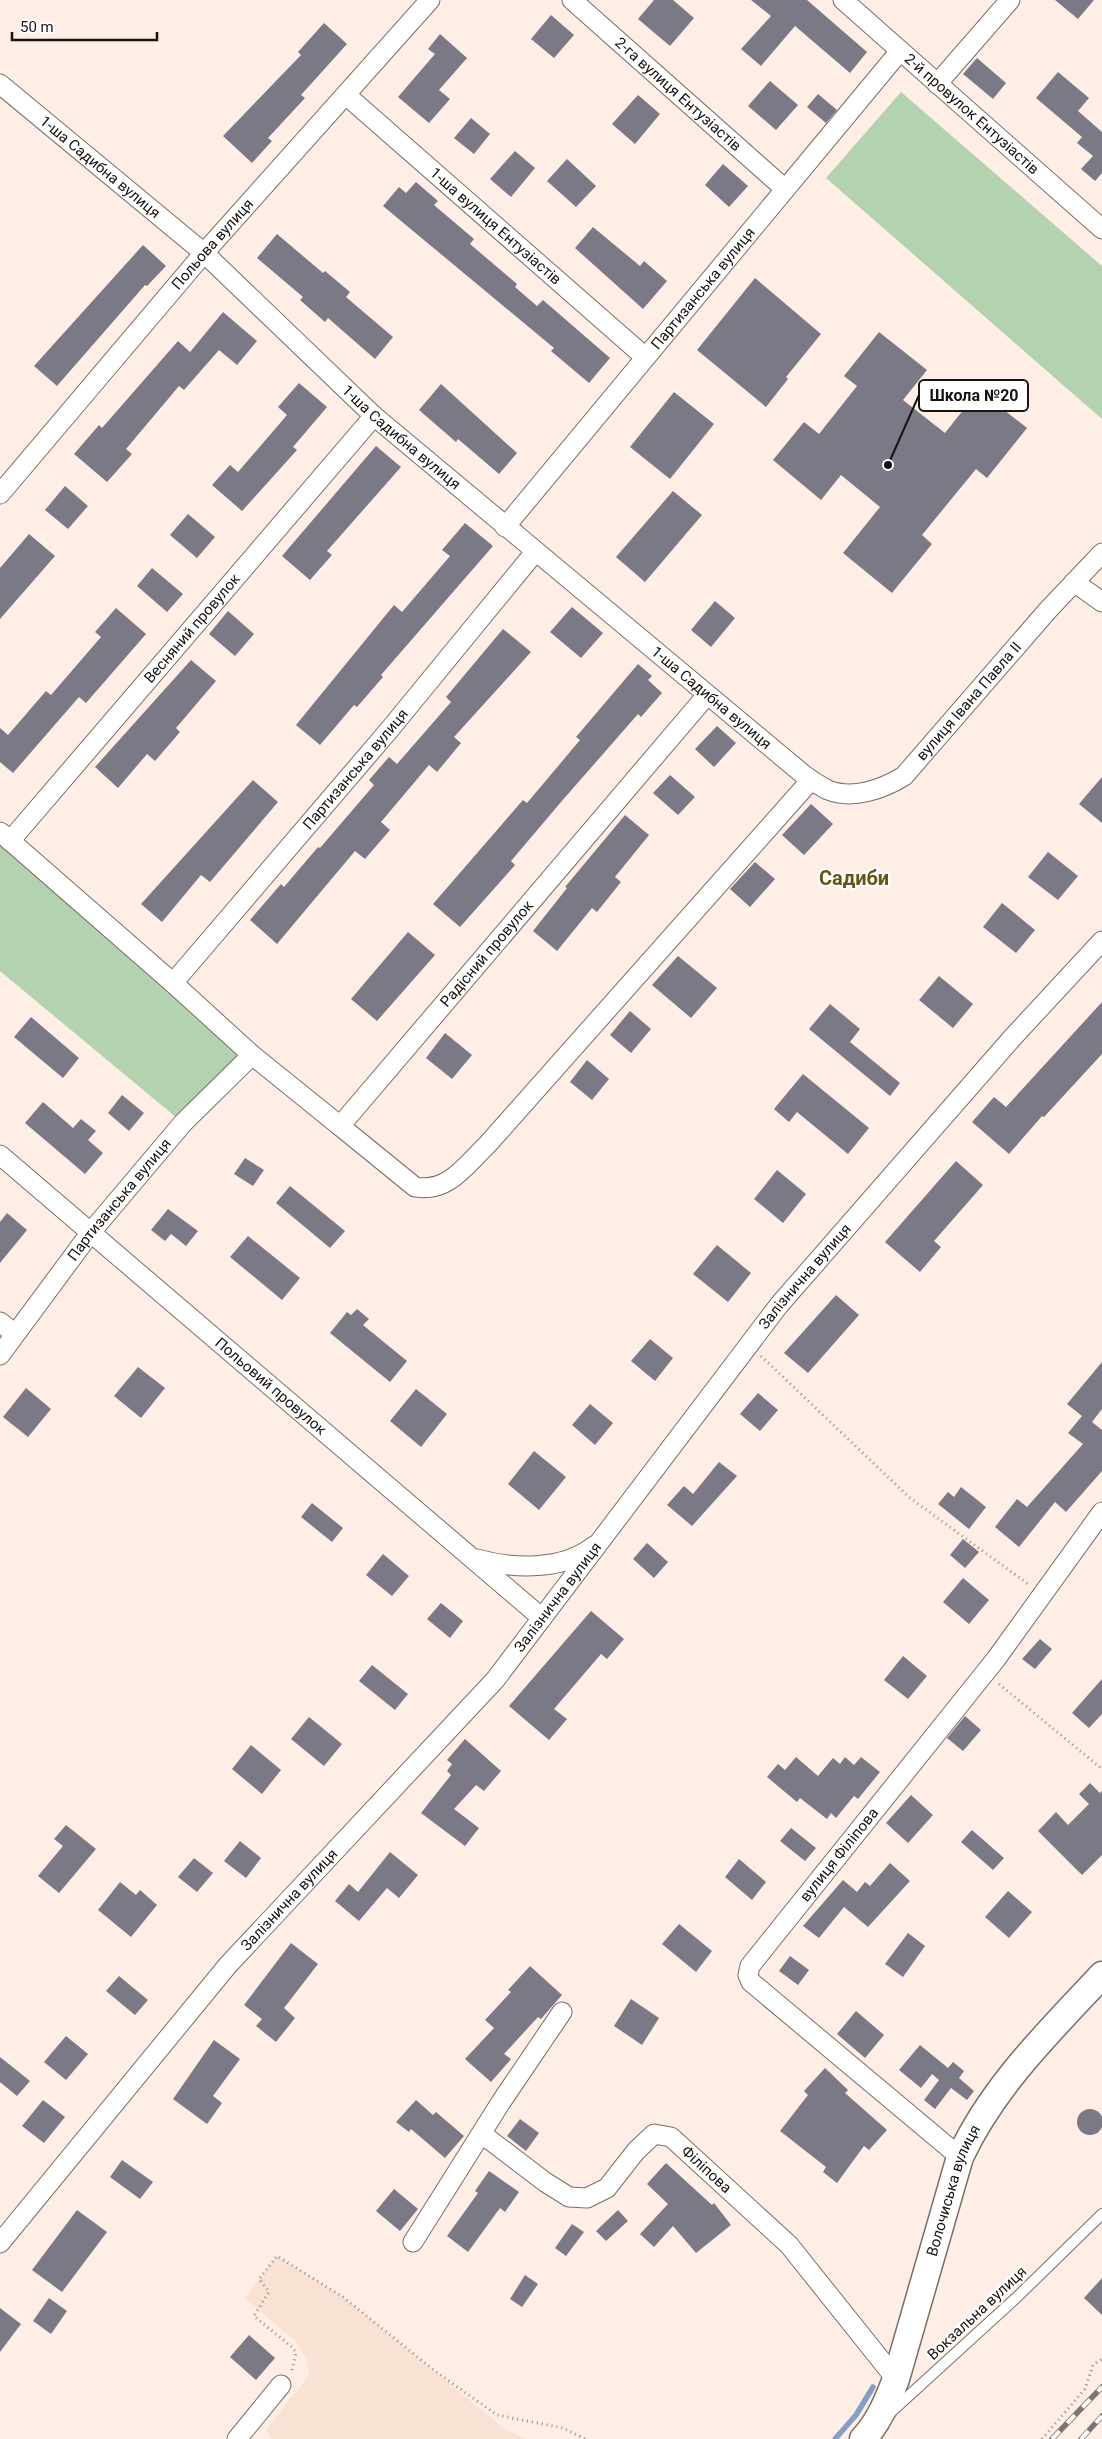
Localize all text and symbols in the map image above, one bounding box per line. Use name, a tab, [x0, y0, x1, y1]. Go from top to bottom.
scale bar	[12, 10, 158, 42]
text: 50 m	[20, 18, 54, 36]
street label: 2-га вулиця Ентузіастів	[611, 34, 745, 155]
street label: 2-й провулок Ентузіастів	[901, 50, 1043, 178]
street label: 1-ша Садибна вулиця	[36, 112, 164, 222]
street label: 1-ша вулиця Ентузіастів	[426, 164, 565, 288]
street label: Польова вулиця	[168, 195, 257, 293]
street label: Партизанська вулиця	[647, 224, 759, 353]
callout: Школа №20	[919, 380, 1028, 411]
street label: 1-ша Садибна вулиця	[338, 381, 464, 493]
text: Школа №20	[929, 386, 1019, 405]
street label: Весняний провулок	[140, 570, 244, 687]
street label: вулиця Івана Павла II	[913, 638, 1025, 764]
street label: 1-ша Садибна вулиця	[648, 642, 775, 753]
street label: Партизанська вулиця	[299, 705, 412, 833]
district label: Садиби	[819, 866, 889, 890]
street label: Радісний провулок	[436, 897, 537, 1011]
street label: Партизанська вулиця	[64, 1135, 175, 1264]
street label: Залізнична вулиця	[755, 1220, 855, 1333]
street label: Польовий провулок	[211, 1334, 330, 1439]
street label: Залізнична вулиця	[510, 1539, 605, 1656]
street label: вулиця Філіпова	[796, 1804, 882, 1905]
street label: Залізнична вулиця	[237, 1845, 341, 1954]
street label: Волочиська вулиця	[923, 2122, 984, 2258]
street label: Філіпова	[678, 2142, 735, 2197]
street label: Вокзальна вулиця	[924, 2262, 1030, 2364]

